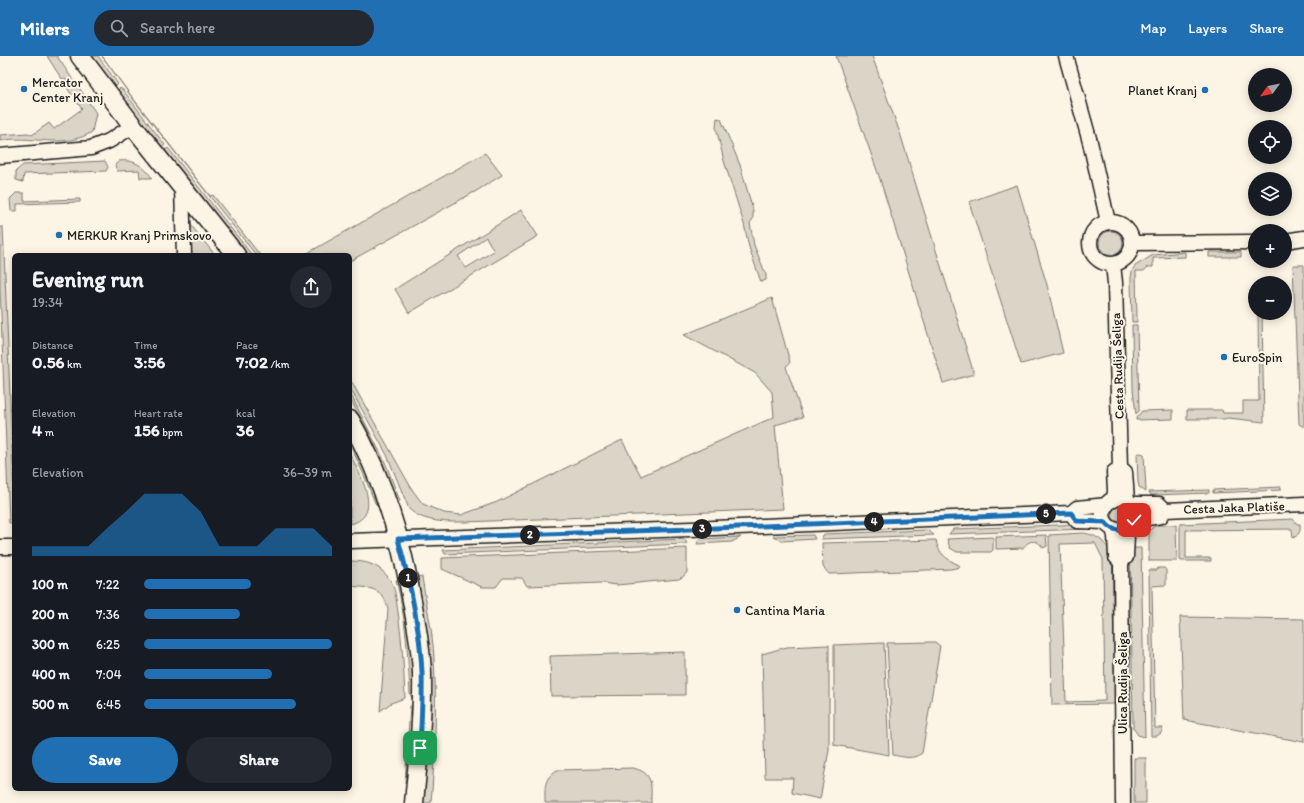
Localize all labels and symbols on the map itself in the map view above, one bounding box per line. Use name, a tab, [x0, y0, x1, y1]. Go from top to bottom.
north arrow	[1248, 68, 1292, 112]
place label: Mercator Center Kranj	[32, 75, 103, 105]
place label: Planet Kranj	[1128, 83, 1197, 98]
marker: Mercator Center Kranj	[19, 84, 29, 94]
marker: Planet Kranj	[1200, 85, 1210, 95]
place label: MERKUR Kranj Primskovo	[67, 228, 212, 243]
marker: MERKUR Kranj Primskovo	[54, 230, 64, 240]
street label: Cesta Rudija Šeliga	[1108, 312, 1127, 419]
place label: EuroSpin	[1232, 350, 1283, 365]
marker: EuroSpin	[1219, 352, 1229, 362]
street label: Cesta Jaka Platiše	[1183, 498, 1285, 517]
pin	[1117, 503, 1151, 537]
pin: 5	[1036, 504, 1056, 524]
pin: 4	[864, 512, 884, 532]
pin: 3	[692, 519, 712, 539]
pin: 2	[520, 525, 540, 545]
pin: 1	[398, 568, 418, 588]
place label: Cantina Maria	[745, 603, 825, 618]
marker: Cantina Maria	[732, 605, 742, 615]
street label: Ulica Rudija Šeliga	[1115, 631, 1130, 734]
pin	[403, 731, 437, 765]

